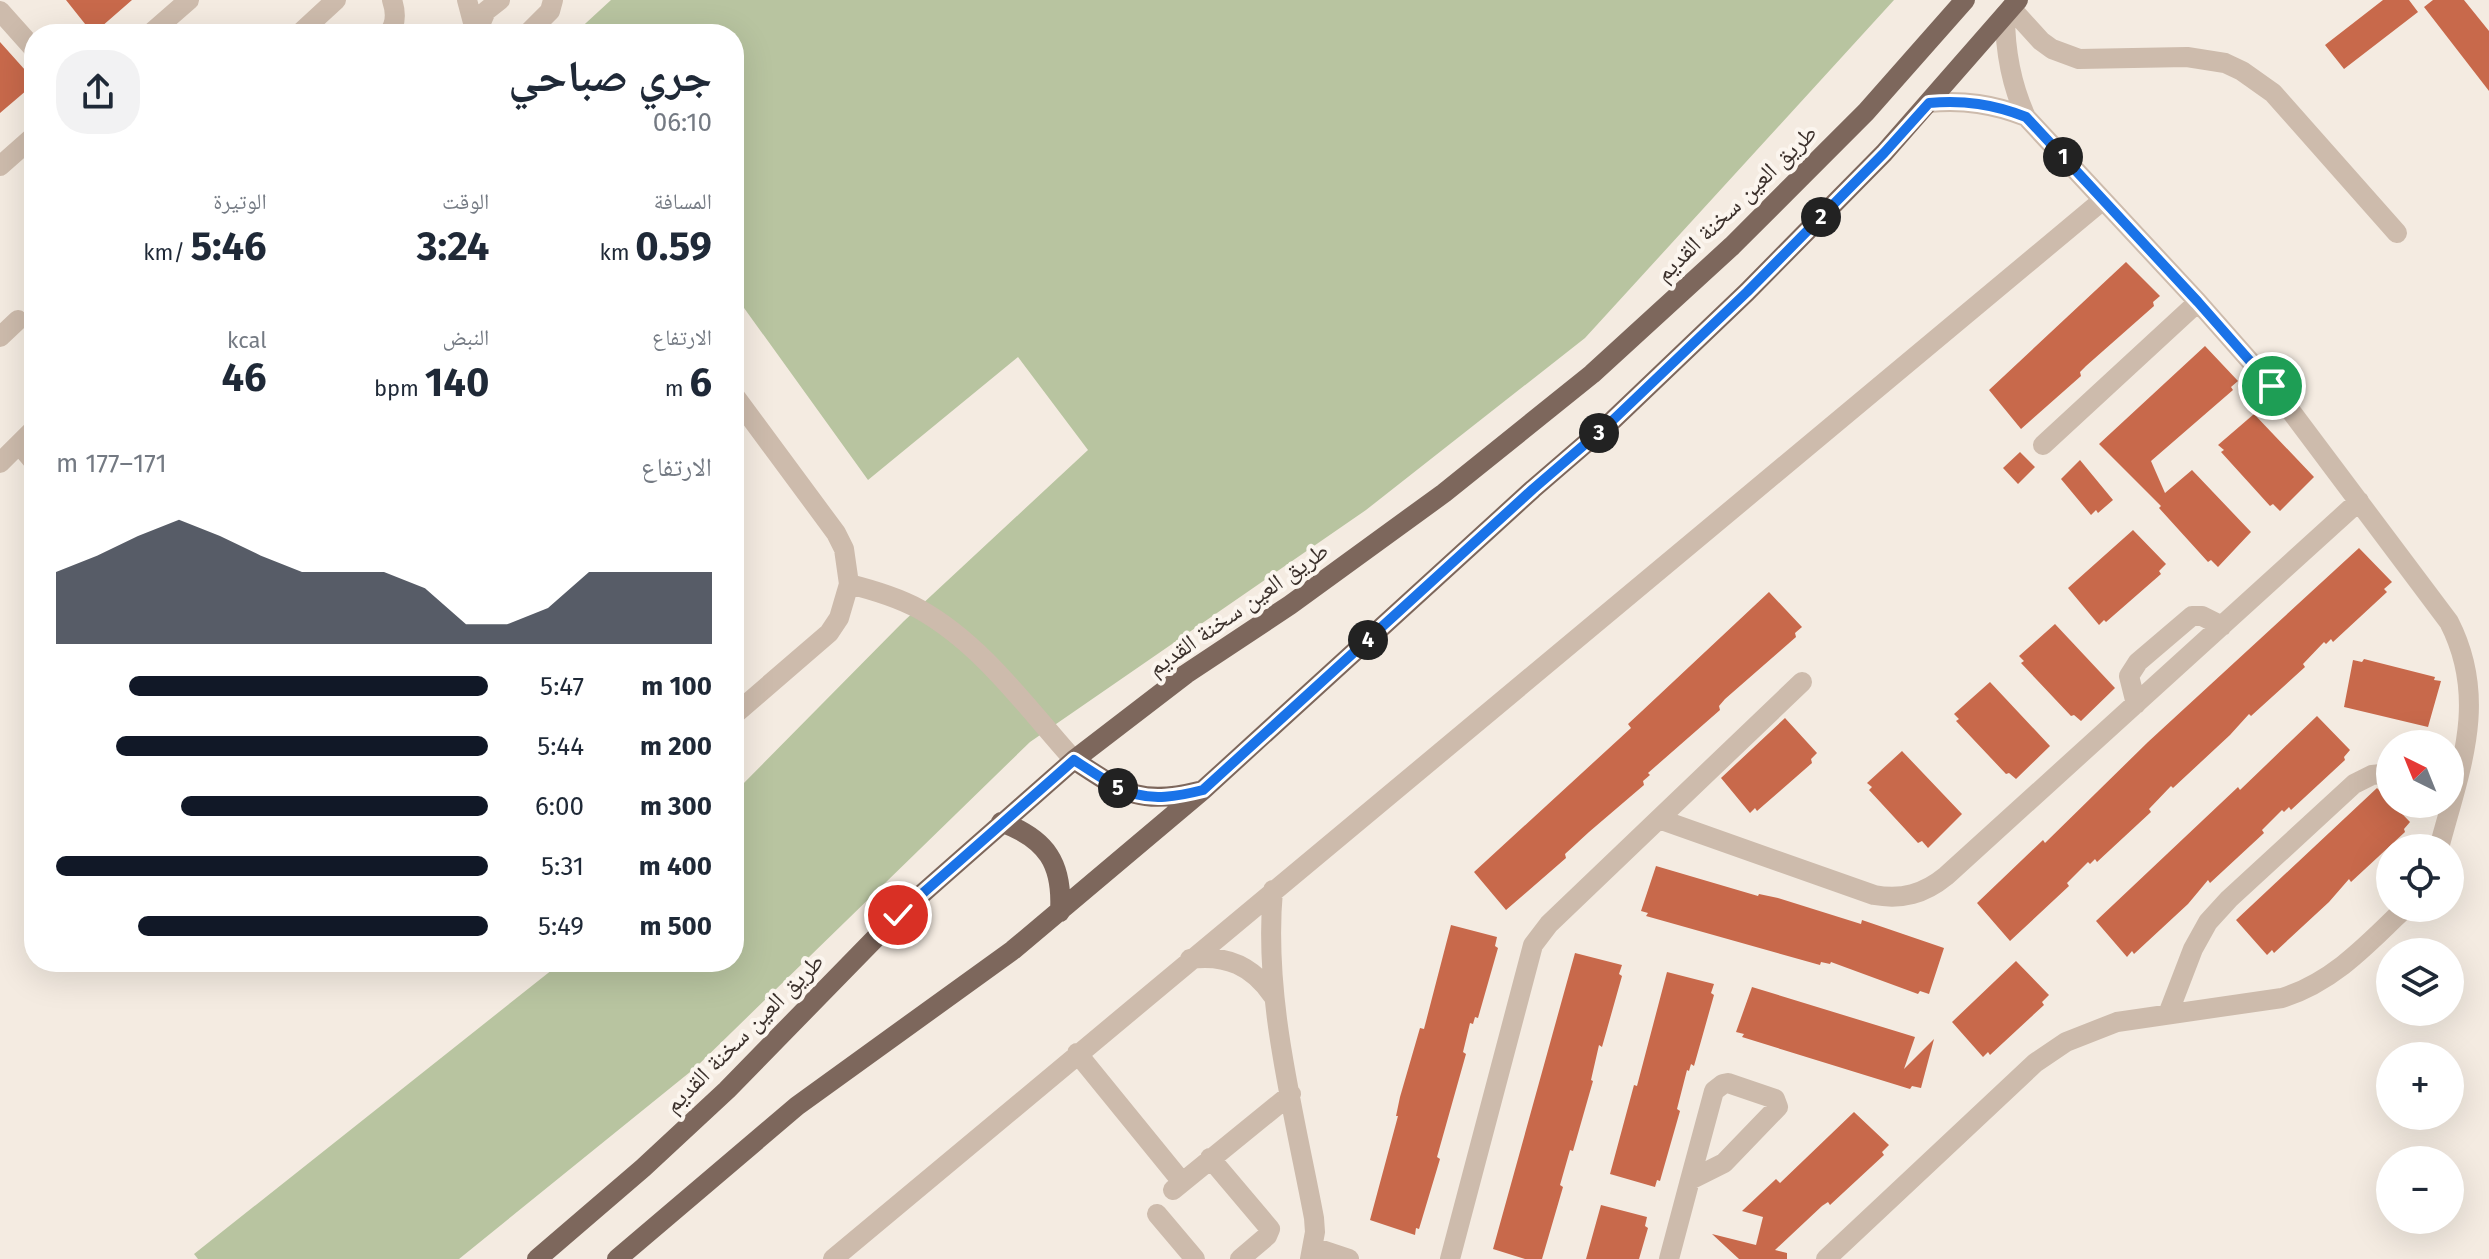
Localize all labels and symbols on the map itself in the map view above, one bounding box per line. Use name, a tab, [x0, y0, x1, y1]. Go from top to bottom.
street label: طريق العين سخنة القديم	[1649, 119, 1824, 289]
pin: 1	[2043, 137, 2083, 177]
pin: 2	[1801, 197, 1841, 237]
pin	[2238, 352, 2306, 420]
pin: 3	[1579, 413, 1619, 453]
street label: طريق العين سخنة القديم	[1142, 536, 1335, 683]
pin: 4	[1348, 620, 1388, 660]
north arrow	[2376, 730, 2464, 818]
pin: 5	[1098, 768, 1138, 808]
pin	[864, 881, 932, 949]
street label: طريق العين سخنة القديم	[659, 948, 831, 1120]

